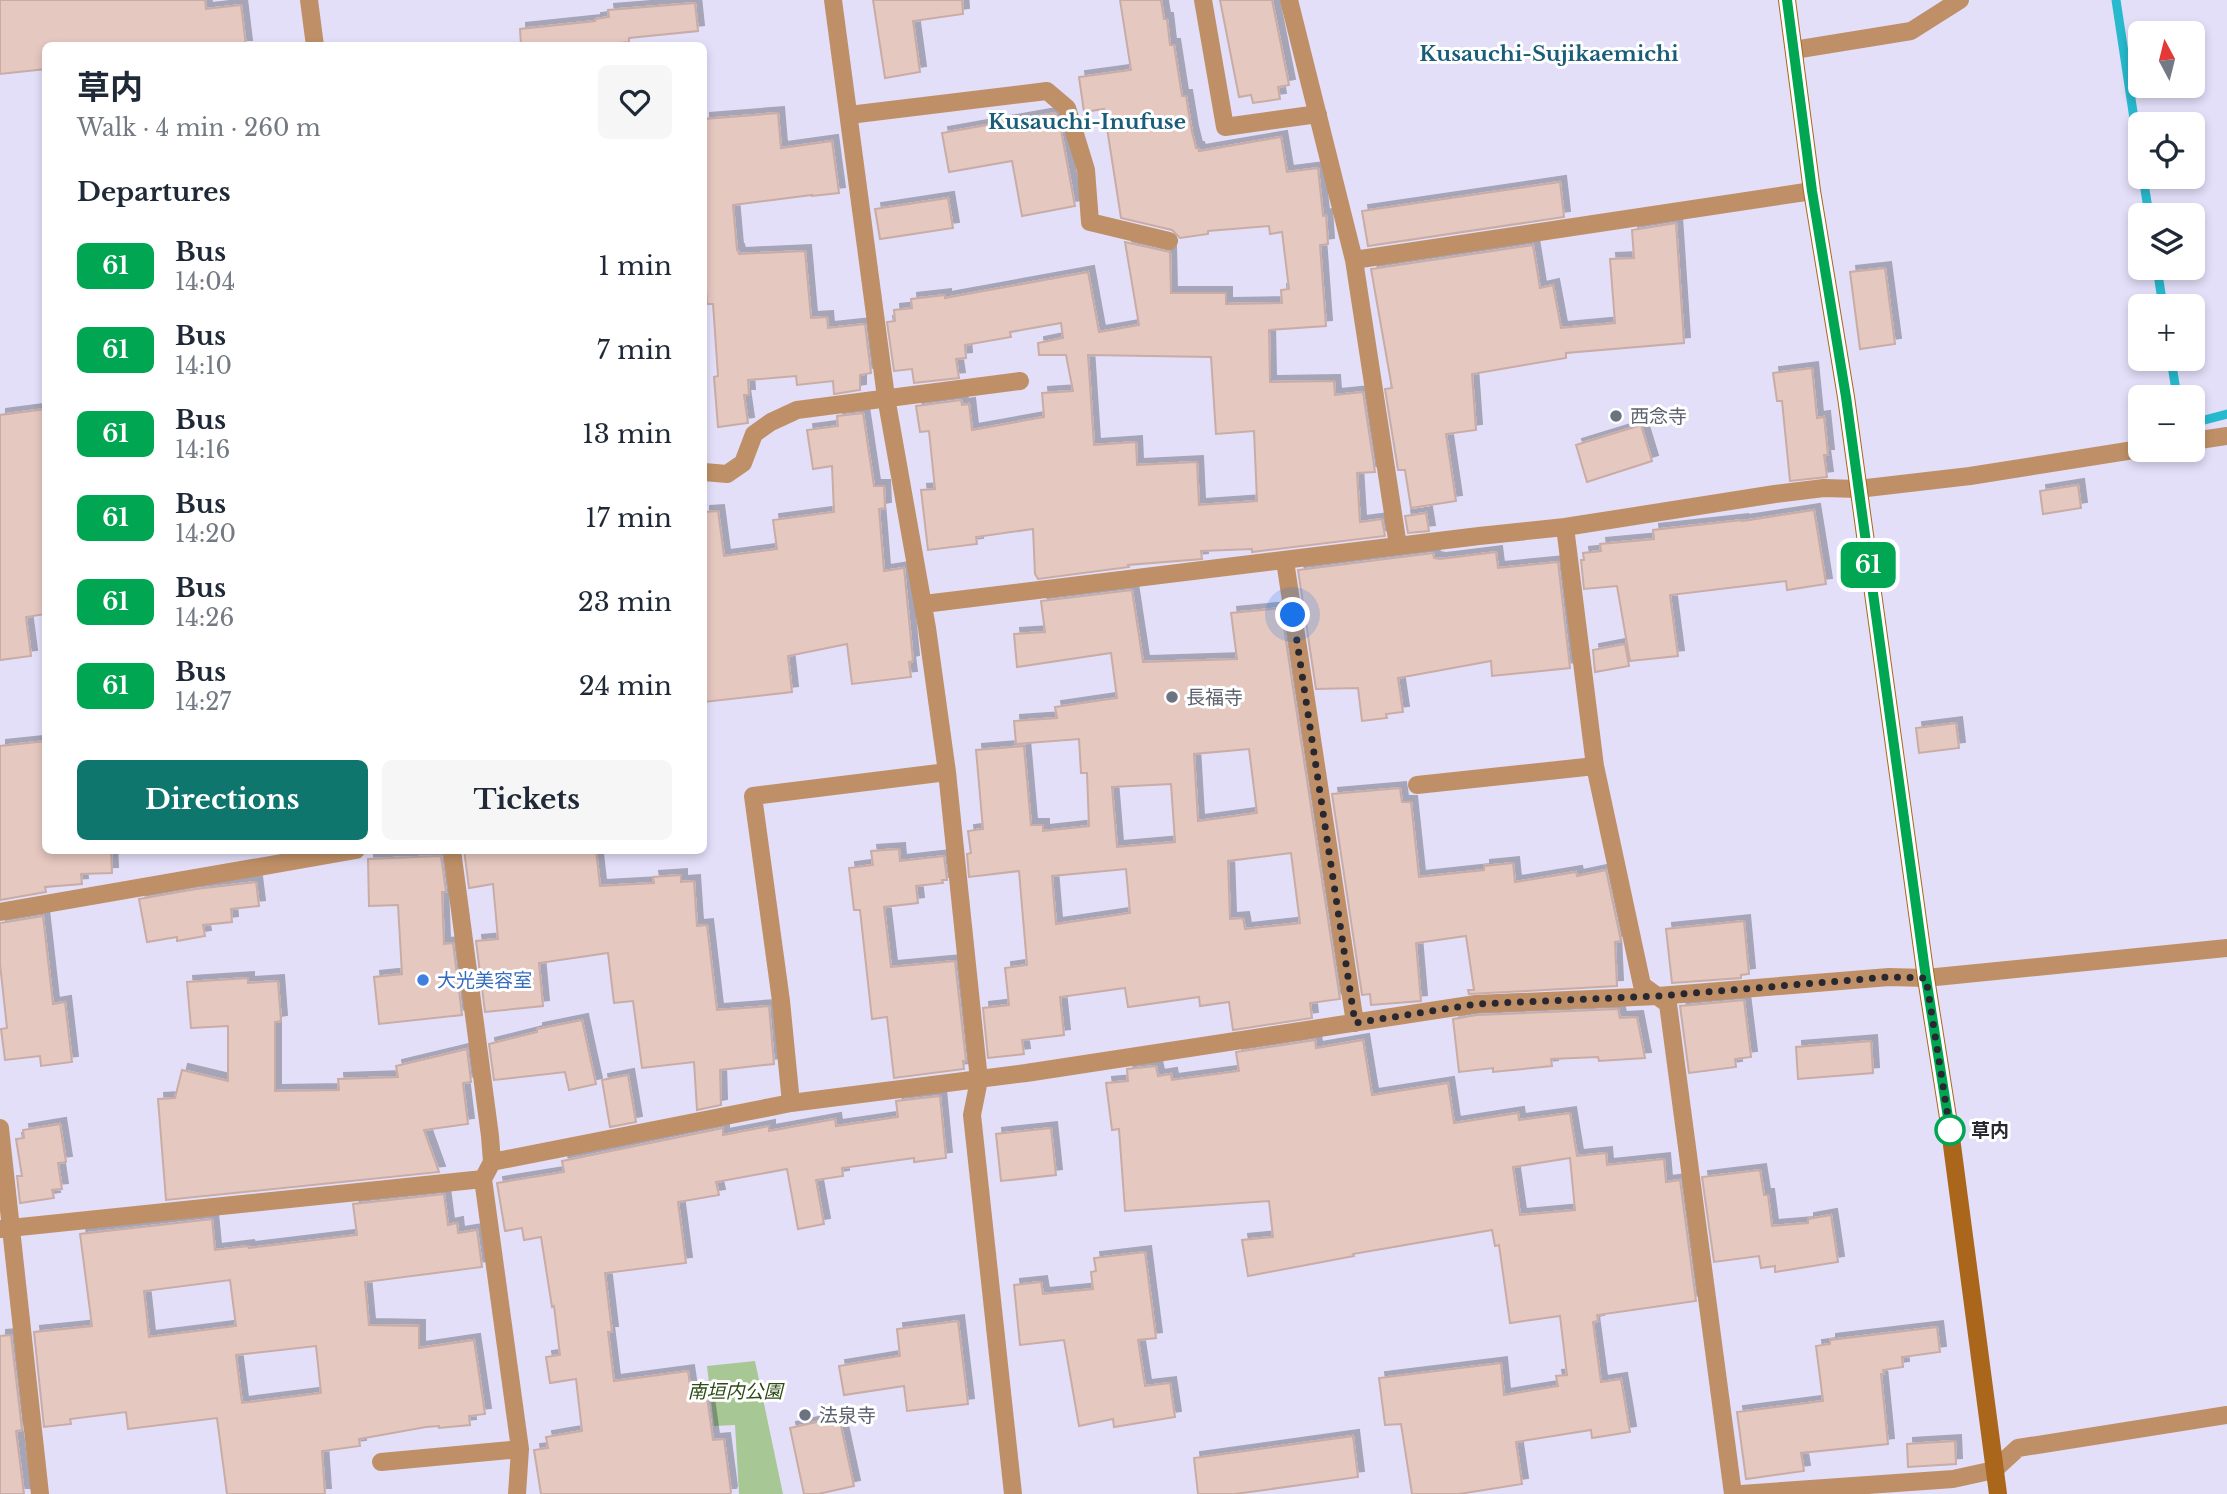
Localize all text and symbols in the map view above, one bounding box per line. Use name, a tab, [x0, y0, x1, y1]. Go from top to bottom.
north arrow	[2128, 21, 2205, 98]
map controls	[2128, 21, 2205, 462]
district label: Kusauchi-Sujikaemichi	[1419, 41, 1679, 67]
button: heart	[598, 65, 672, 139]
text: 草内	[77, 67, 143, 108]
district label: Kusauchi-Inufuse	[988, 109, 1186, 135]
button: locate	[2128, 112, 2205, 189]
text: Walk · 4 min · 260 m	[77, 114, 321, 142]
text: Departures	[77, 176, 231, 208]
button: layers	[2128, 203, 2205, 280]
text: Bus	[175, 236, 226, 268]
text: 1 min	[598, 250, 672, 282]
text: 61	[102, 251, 129, 280]
text: 14:04	[175, 268, 235, 296]
button: +	[2128, 294, 2205, 371]
text: Bus	[175, 320, 226, 352]
text: 7 min	[597, 334, 672, 366]
text: 61	[102, 335, 129, 364]
text: 14:10	[175, 352, 232, 380]
button: −	[2128, 385, 2205, 462]
text: Bus	[175, 404, 226, 436]
place label: 西念寺	[1630, 405, 1687, 428]
marker: 西念寺	[1608, 408, 1624, 424]
text: 13 min	[582, 418, 672, 450]
text: 61	[102, 419, 129, 448]
text: 14:16	[175, 436, 230, 464]
text: Bus	[175, 488, 226, 520]
text: 17 min	[585, 502, 672, 534]
text: 61	[102, 503, 129, 532]
text: 14:20	[175, 520, 236, 548]
line badge: 61	[1836, 542, 1899, 588]
text: 61	[1855, 550, 1881, 579]
text: Bus	[175, 572, 226, 604]
text: 23 min	[578, 586, 672, 618]
text: 61	[102, 587, 129, 616]
your location	[1275, 597, 1310, 632]
text: 14:26	[175, 604, 234, 632]
text: Bus	[175, 656, 226, 688]
text: 24 min	[579, 670, 672, 702]
text: 61	[102, 671, 129, 700]
place label: 長福寺	[1186, 686, 1243, 709]
text: 14:27	[175, 688, 231, 716]
marker: 長福寺	[1164, 689, 1180, 705]
button: Directions	[77, 760, 368, 840]
button: Tickets	[382, 760, 672, 840]
place label: 大光美容室	[437, 969, 532, 992]
marker: 大光美容室	[415, 972, 431, 988]
marker: 草内	[1935, 1115, 1965, 1145]
place label: 草内	[1971, 1119, 2009, 1142]
park label: 南垣内公園	[687, 1380, 785, 1403]
place label: 法泉寺	[819, 1404, 876, 1427]
marker: 法泉寺	[797, 1407, 813, 1423]

